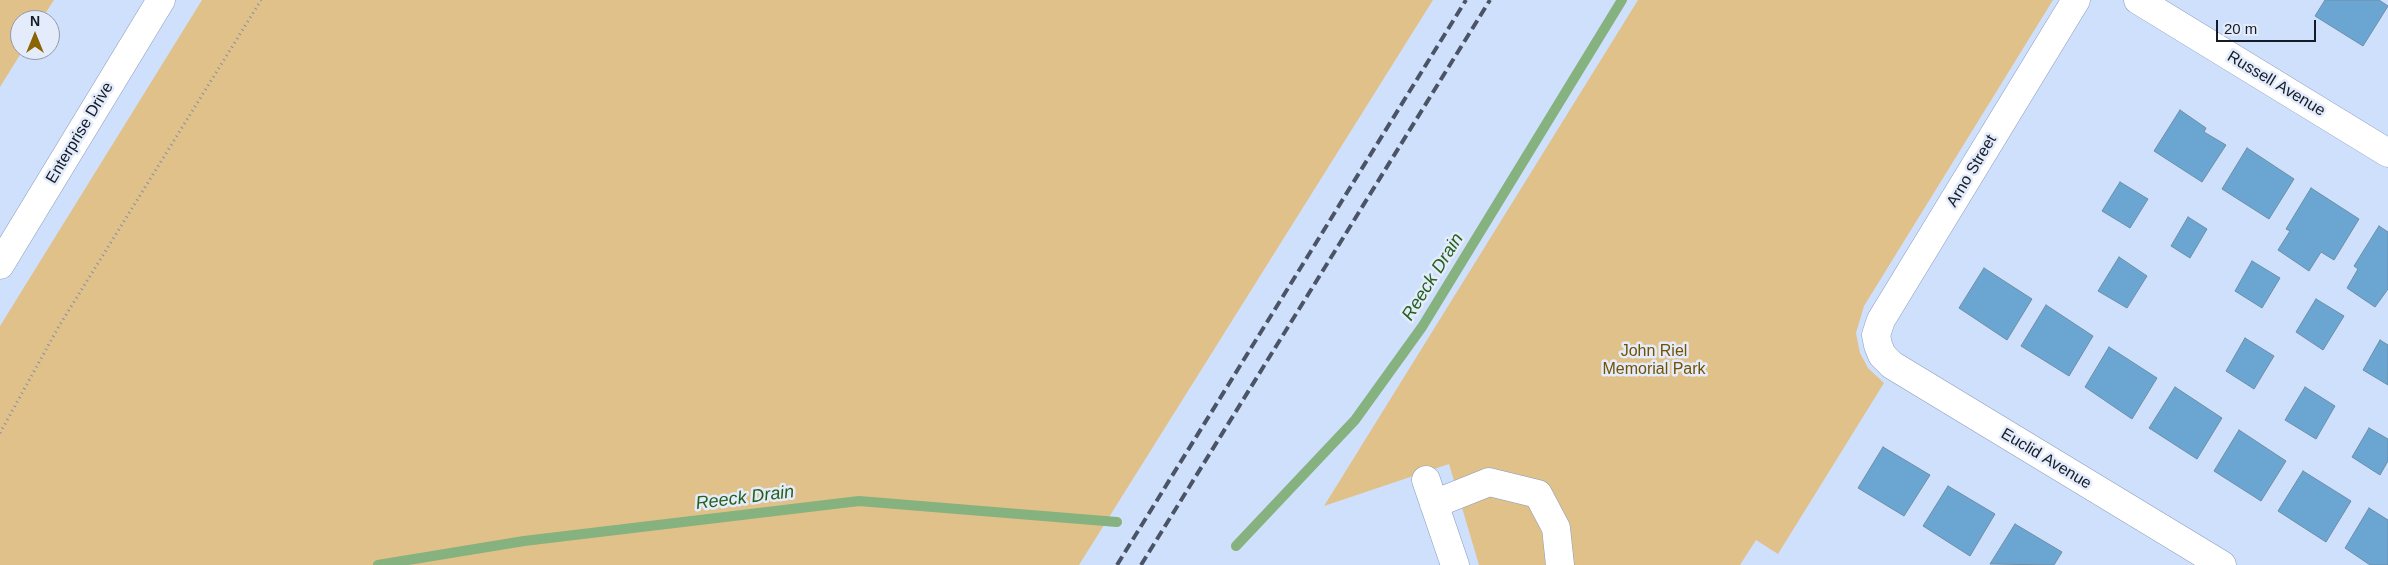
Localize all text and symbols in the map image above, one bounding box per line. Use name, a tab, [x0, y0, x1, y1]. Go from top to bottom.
north arrow	[10, 10, 60, 60]
scale bar	[2218, 10, 2318, 42]
text: N	[30, 13, 40, 29]
text: 20 m	[2224, 20, 2257, 37]
street label: Russell Avenue	[2224, 47, 2328, 121]
street label: Enterprise Drive	[42, 79, 118, 187]
street label: Arno Street	[1943, 131, 2001, 211]
water label: Reeck Drain	[1398, 229, 1468, 325]
park label: John Riel Memorial Park	[1602, 342, 1706, 380]
street label: Euclid Avenue	[1997, 425, 2095, 493]
water label: Reeck Drain	[695, 481, 795, 515]

